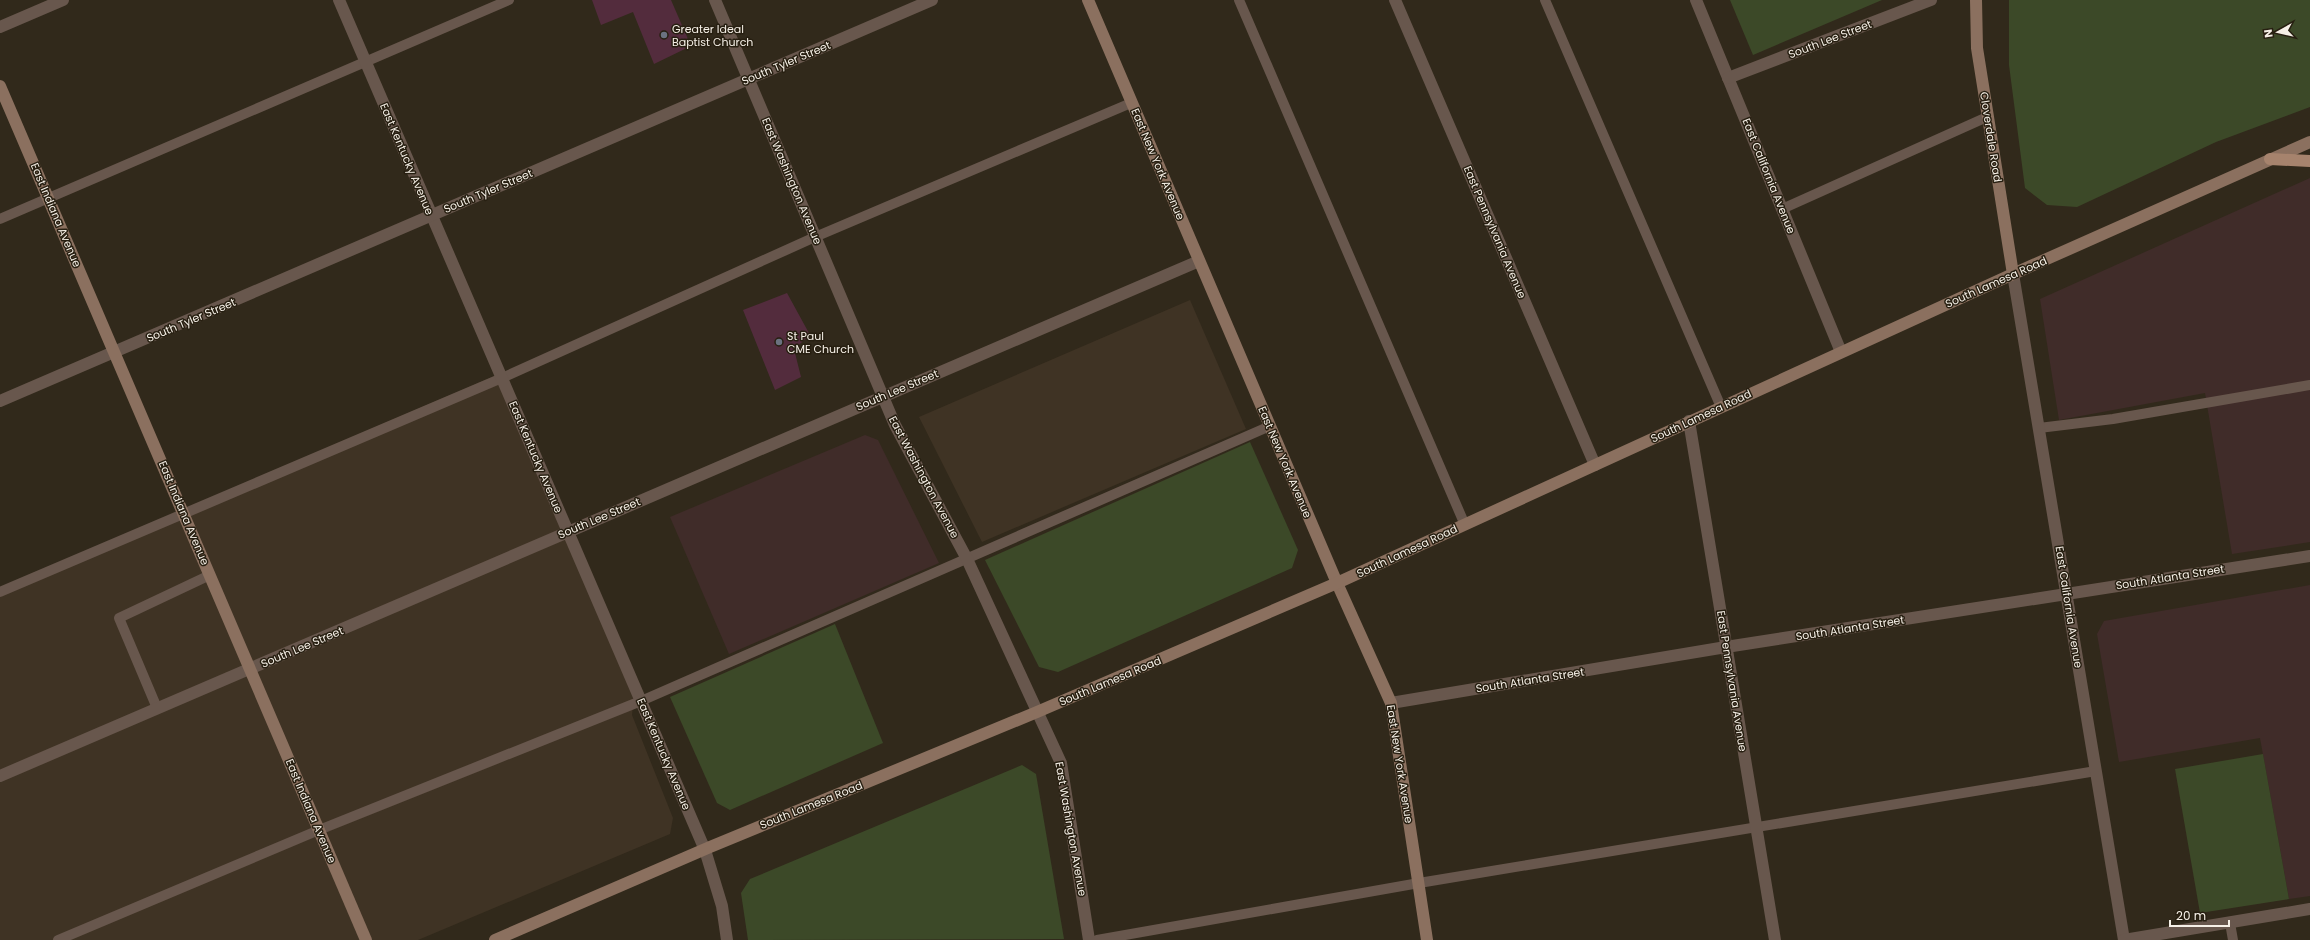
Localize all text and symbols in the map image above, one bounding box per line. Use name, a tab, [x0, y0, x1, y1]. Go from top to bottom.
north arrow	[2258, 12, 2298, 52]
street label: South Lee Street	[1786, 16, 1874, 62]
place label: Greater Ideal Baptist Church	[672, 21, 753, 50]
text: N	[2260, 28, 2277, 39]
marker: Greater Ideal Baptist Church	[659, 30, 669, 40]
street label: South Tyler Street	[739, 37, 833, 89]
street label: Cloverdale Road	[1976, 91, 2006, 183]
street label: East Kentucky Avenue	[376, 101, 438, 218]
street label: East New York Avenue	[1127, 106, 1189, 222]
street label: East Washington Avenue	[758, 115, 826, 247]
street label: East California Avenue	[1738, 116, 1800, 236]
street label: East Indiana Avenue	[27, 160, 85, 270]
street label: East Pennsylvania Avenue	[1460, 163, 1530, 301]
street label: South Tyler Street	[441, 165, 535, 217]
street label: South Lamesa Road	[1943, 252, 2049, 312]
street label: South Tyler Street	[144, 294, 238, 346]
place label: St Paul CME Church	[787, 328, 854, 357]
marker: St Paul CME Church	[774, 337, 784, 347]
street label: South Lee Street	[853, 365, 941, 415]
street label: South Lamesa Road	[1648, 386, 1754, 446]
street label: East Kentucky Avenue	[505, 399, 567, 516]
street label: East New York Avenue	[1254, 404, 1316, 520]
street label: East Washington Avenue	[885, 413, 963, 541]
street label: East Indiana Avenue	[155, 458, 213, 568]
street label: South Lee Street	[555, 493, 643, 543]
street label: South Lamesa Road	[1354, 521, 1460, 581]
street label: East California Avenue	[2051, 545, 2087, 669]
street label: South Atlanta Street	[2115, 561, 2225, 593]
street label: East Pennsylvania Avenue	[1713, 609, 1751, 753]
street label: South Atlanta Street	[1795, 612, 1905, 644]
street label: South Lee Street	[258, 622, 346, 672]
street label: South Lamesa Road	[1056, 652, 1164, 710]
street label: South Atlanta Street	[1475, 664, 1585, 696]
street label: East Kentucky Avenue	[633, 696, 695, 813]
street label: East New York Avenue	[1383, 704, 1417, 825]
street label: East Indiana Avenue	[282, 756, 340, 866]
street label: East Washington Avenue	[1051, 761, 1091, 898]
street label: South Lamesa Road	[757, 777, 865, 833]
scale bar	[2170, 902, 2229, 928]
text: 20 m	[2176, 907, 2206, 924]

